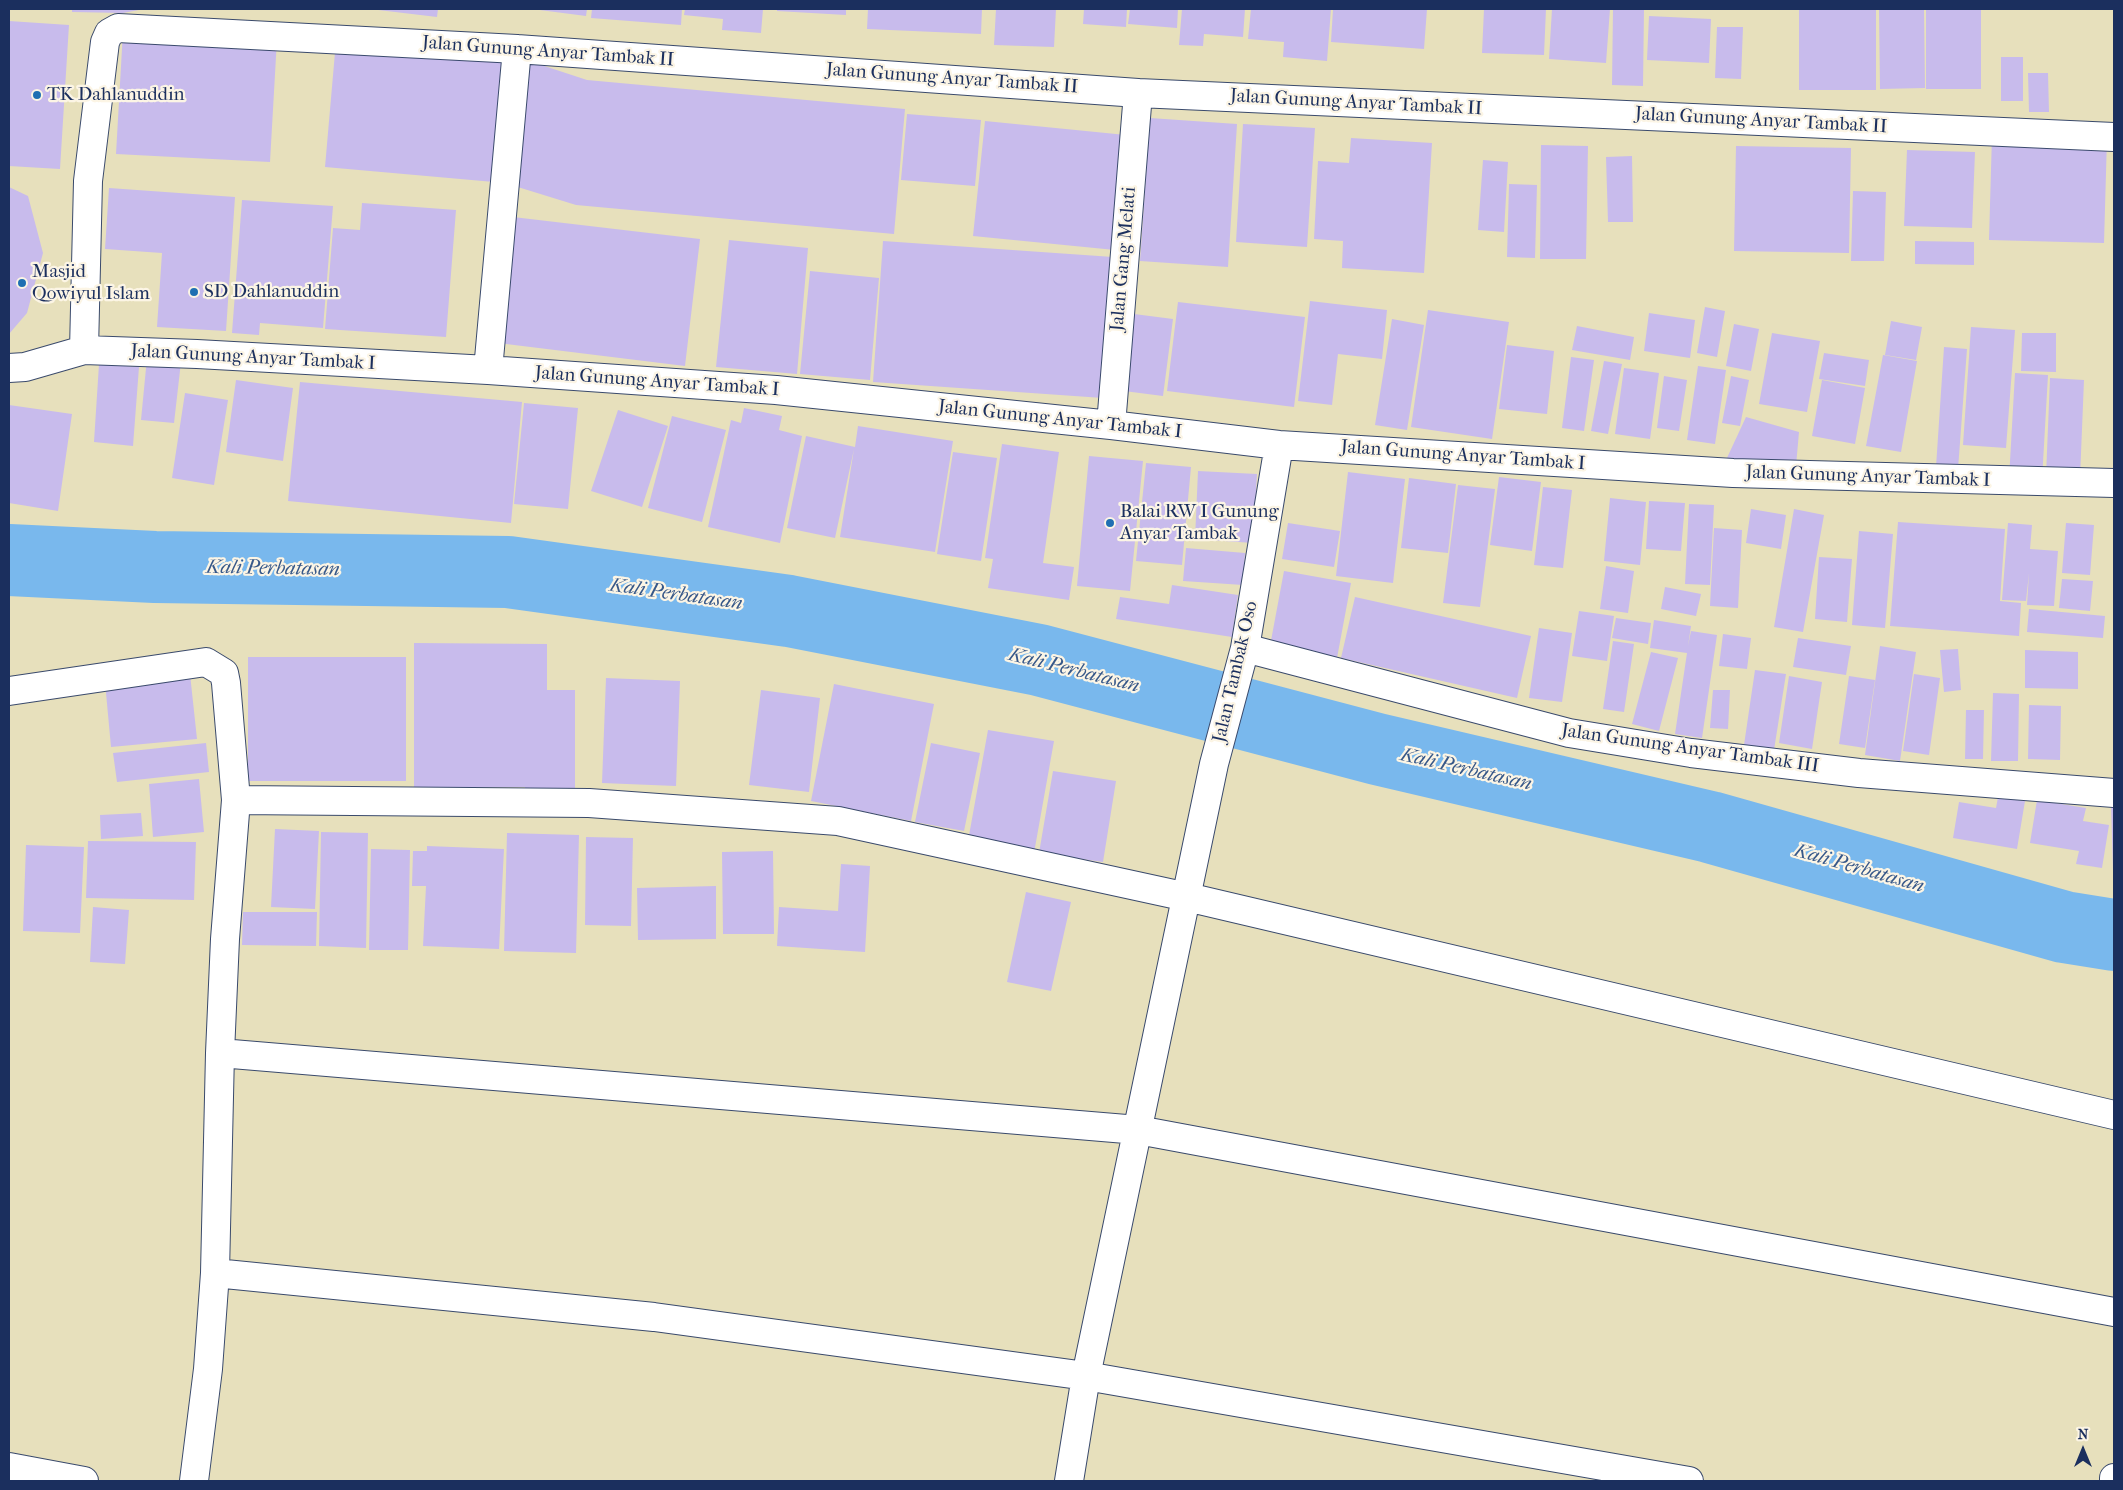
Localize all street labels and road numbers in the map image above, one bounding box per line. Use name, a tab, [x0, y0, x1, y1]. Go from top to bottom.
street label: Jalan Gunung Anyar Tambak II	[421, 32, 675, 72]
street label: Jalan Gunung Anyar Tambak II	[825, 59, 1079, 99]
street label: Jalan Gunung Anyar Tambak II	[1229, 85, 1483, 121]
street label: Jalan Gunung Anyar Tambak II	[1634, 103, 1888, 139]
street label: Jalan Gang Melati	[1106, 186, 1142, 332]
street label: Jalan Gunung Anyar Tambak I	[130, 340, 376, 376]
street label: Jalan Gunung Anyar Tambak I	[534, 362, 780, 402]
street label: Jalan Gunung Anyar Tambak I	[937, 396, 1183, 444]
street label: Jalan Gunung Anyar Tambak I	[1340, 436, 1586, 476]
street label: Jalan Gunung Anyar Tambak I	[1745, 461, 1991, 493]
street label: Jalan Tambak Oso	[1209, 599, 1263, 745]
street label: Jalan Gunung Anyar Tambak III	[1560, 720, 1820, 778]

